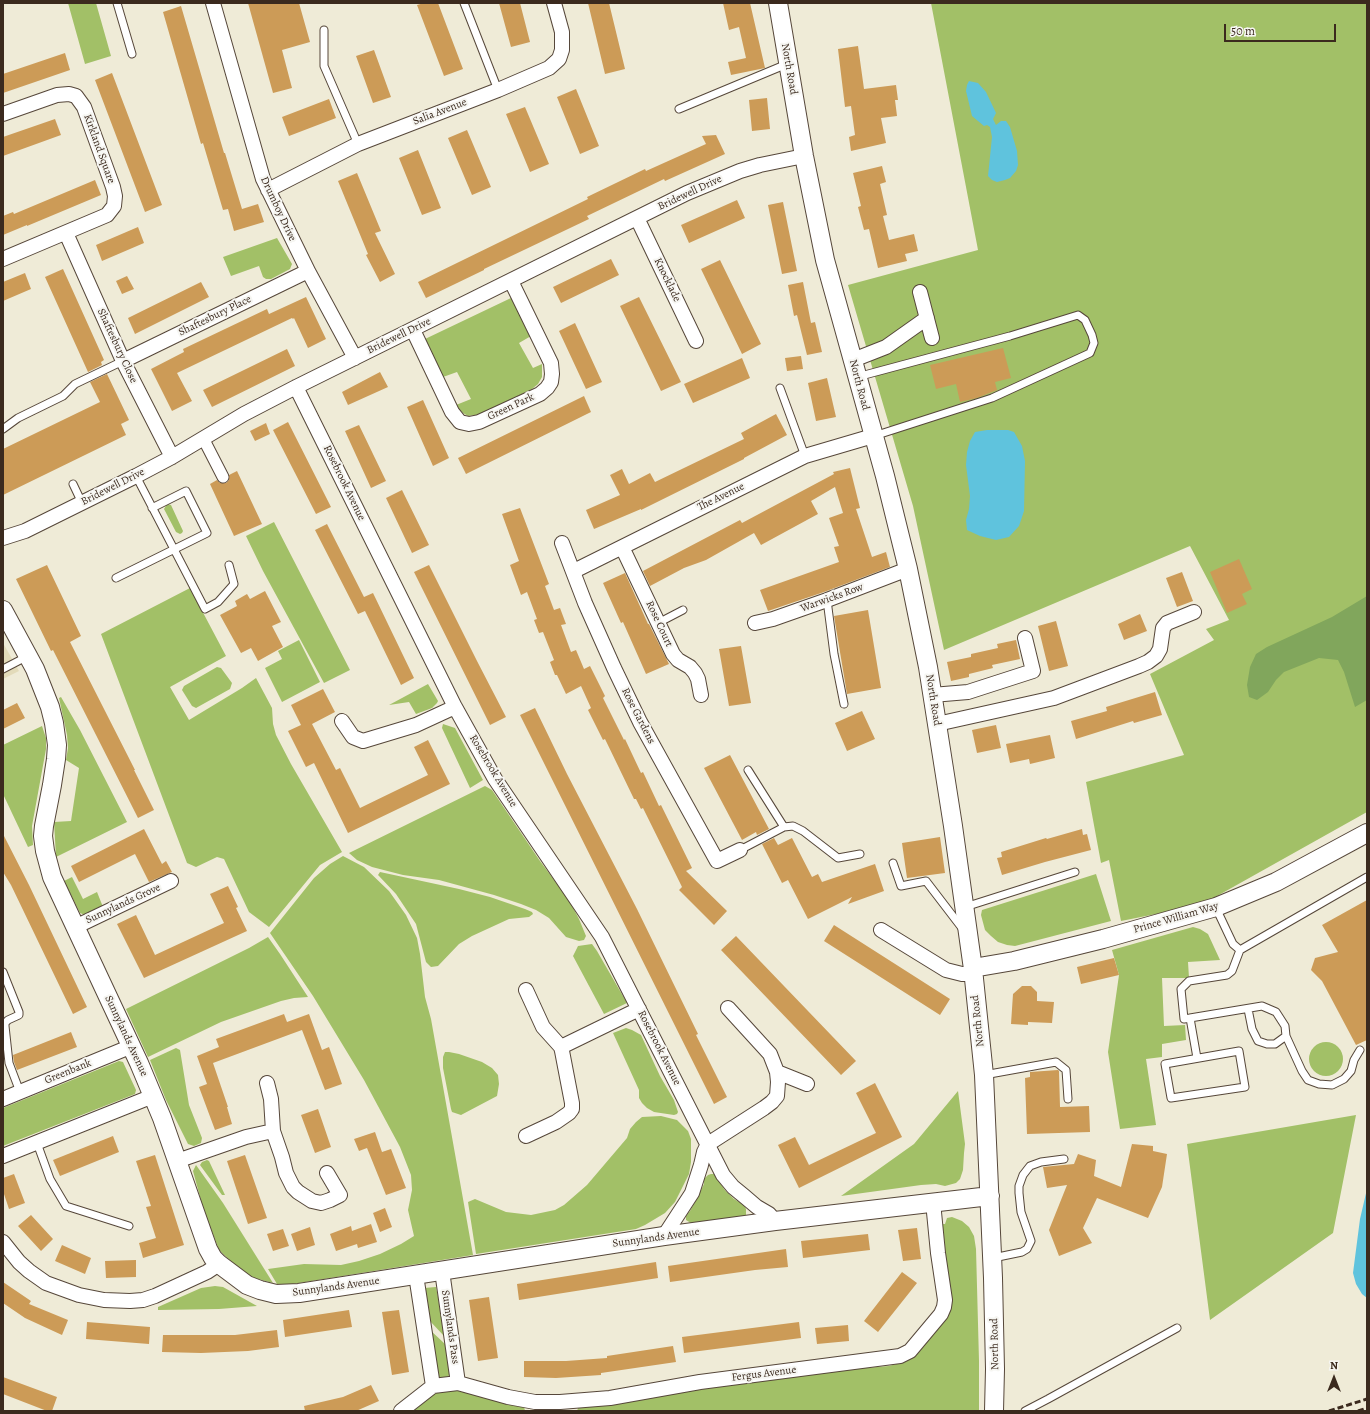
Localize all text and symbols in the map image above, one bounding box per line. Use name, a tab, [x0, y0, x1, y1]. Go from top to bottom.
scale bar	[1226, 16, 1338, 42]
text: 50 m	[1231, 23, 1255, 39]
street label: North Road	[778, 42, 800, 96]
street label: Salia Avenue	[411, 96, 469, 128]
street label: Kirkland Square	[80, 112, 118, 186]
street label: Bridewell Drive	[656, 172, 724, 214]
street label: Drumboy Drive	[257, 175, 299, 243]
street label: Knocklade	[651, 256, 683, 304]
street label: Shaftesbury Place	[176, 293, 254, 339]
street label: Shaftesbury Close	[94, 307, 140, 385]
street label: Bridewell Drive	[365, 315, 433, 357]
street label: North Road	[846, 358, 872, 412]
street label: Green Park	[486, 390, 536, 424]
street label: Rosebrook Avenue	[320, 443, 368, 523]
street label: Bridewell Drive	[79, 465, 147, 509]
street label: The Avenue	[695, 480, 747, 514]
street label: Warwicks Row	[799, 581, 865, 615]
street label: Rose Court	[643, 599, 675, 649]
street label: North Road	[922, 673, 944, 727]
street label: Rose Gardens	[618, 686, 658, 746]
street label: Rosebrook Avenue	[466, 732, 520, 810]
street label: Sunnylands Grove	[83, 881, 163, 927]
street label: Prince William Way	[1132, 900, 1220, 936]
street label: Sunnylands Avenue	[101, 993, 151, 1079]
street label: North Road	[969, 994, 987, 1048]
street label: Rosebrook Avenue	[634, 1008, 684, 1088]
street label: Greenbank	[43, 1057, 93, 1087]
street label: Sunnylands Avenue	[612, 1225, 700, 1251]
street label: Sunnylands Avenue	[292, 1274, 380, 1300]
street label: Sunnylands Pass	[438, 1289, 462, 1365]
street label: North Road	[988, 1318, 1002, 1370]
north arrow	[1314, 1358, 1354, 1398]
text: N	[1330, 1358, 1338, 1373]
street label: Fergus Avenue	[731, 1363, 797, 1385]

